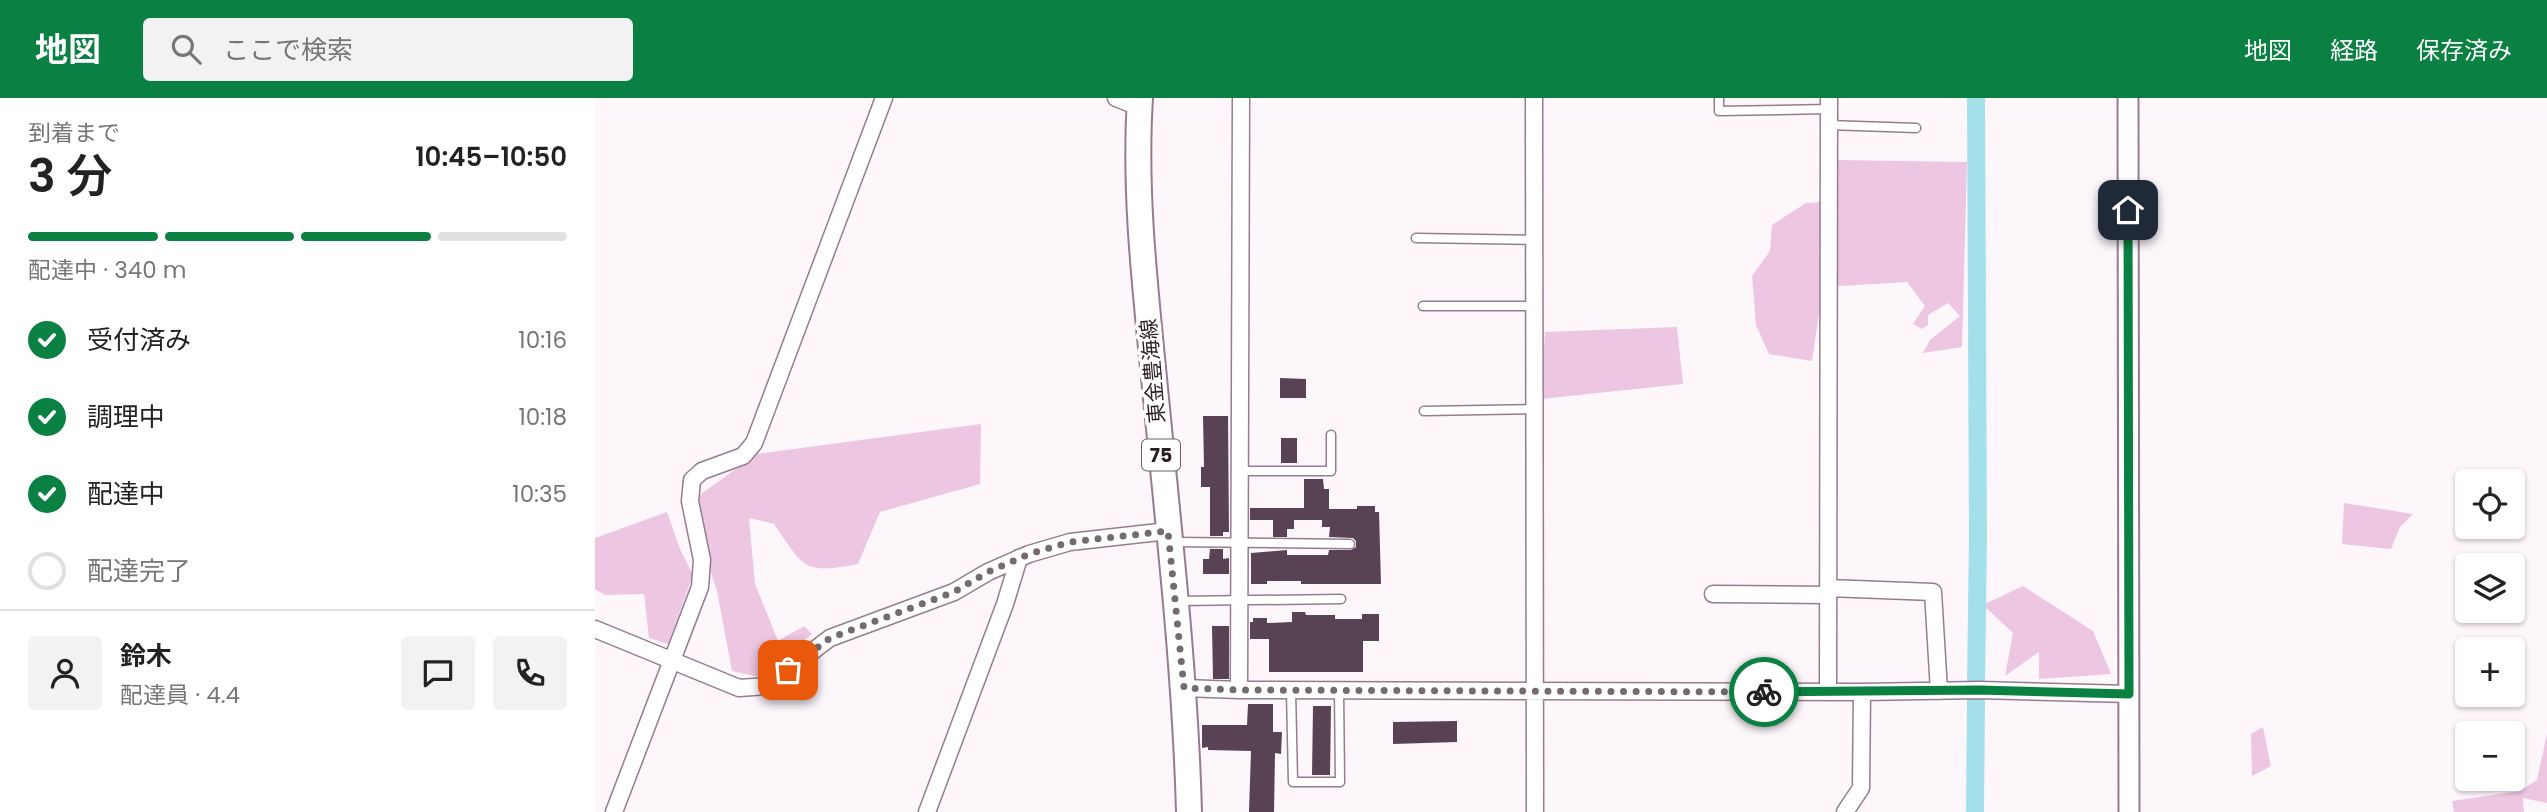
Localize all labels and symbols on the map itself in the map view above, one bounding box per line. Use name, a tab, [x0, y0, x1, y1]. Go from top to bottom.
pin	[2098, 180, 2158, 240]
street label: 東金豊海線	[1133, 317, 1172, 425]
road number: 75	[1142, 440, 1180, 470]
pin	[758, 640, 818, 700]
courier	[1729, 657, 1799, 727]

